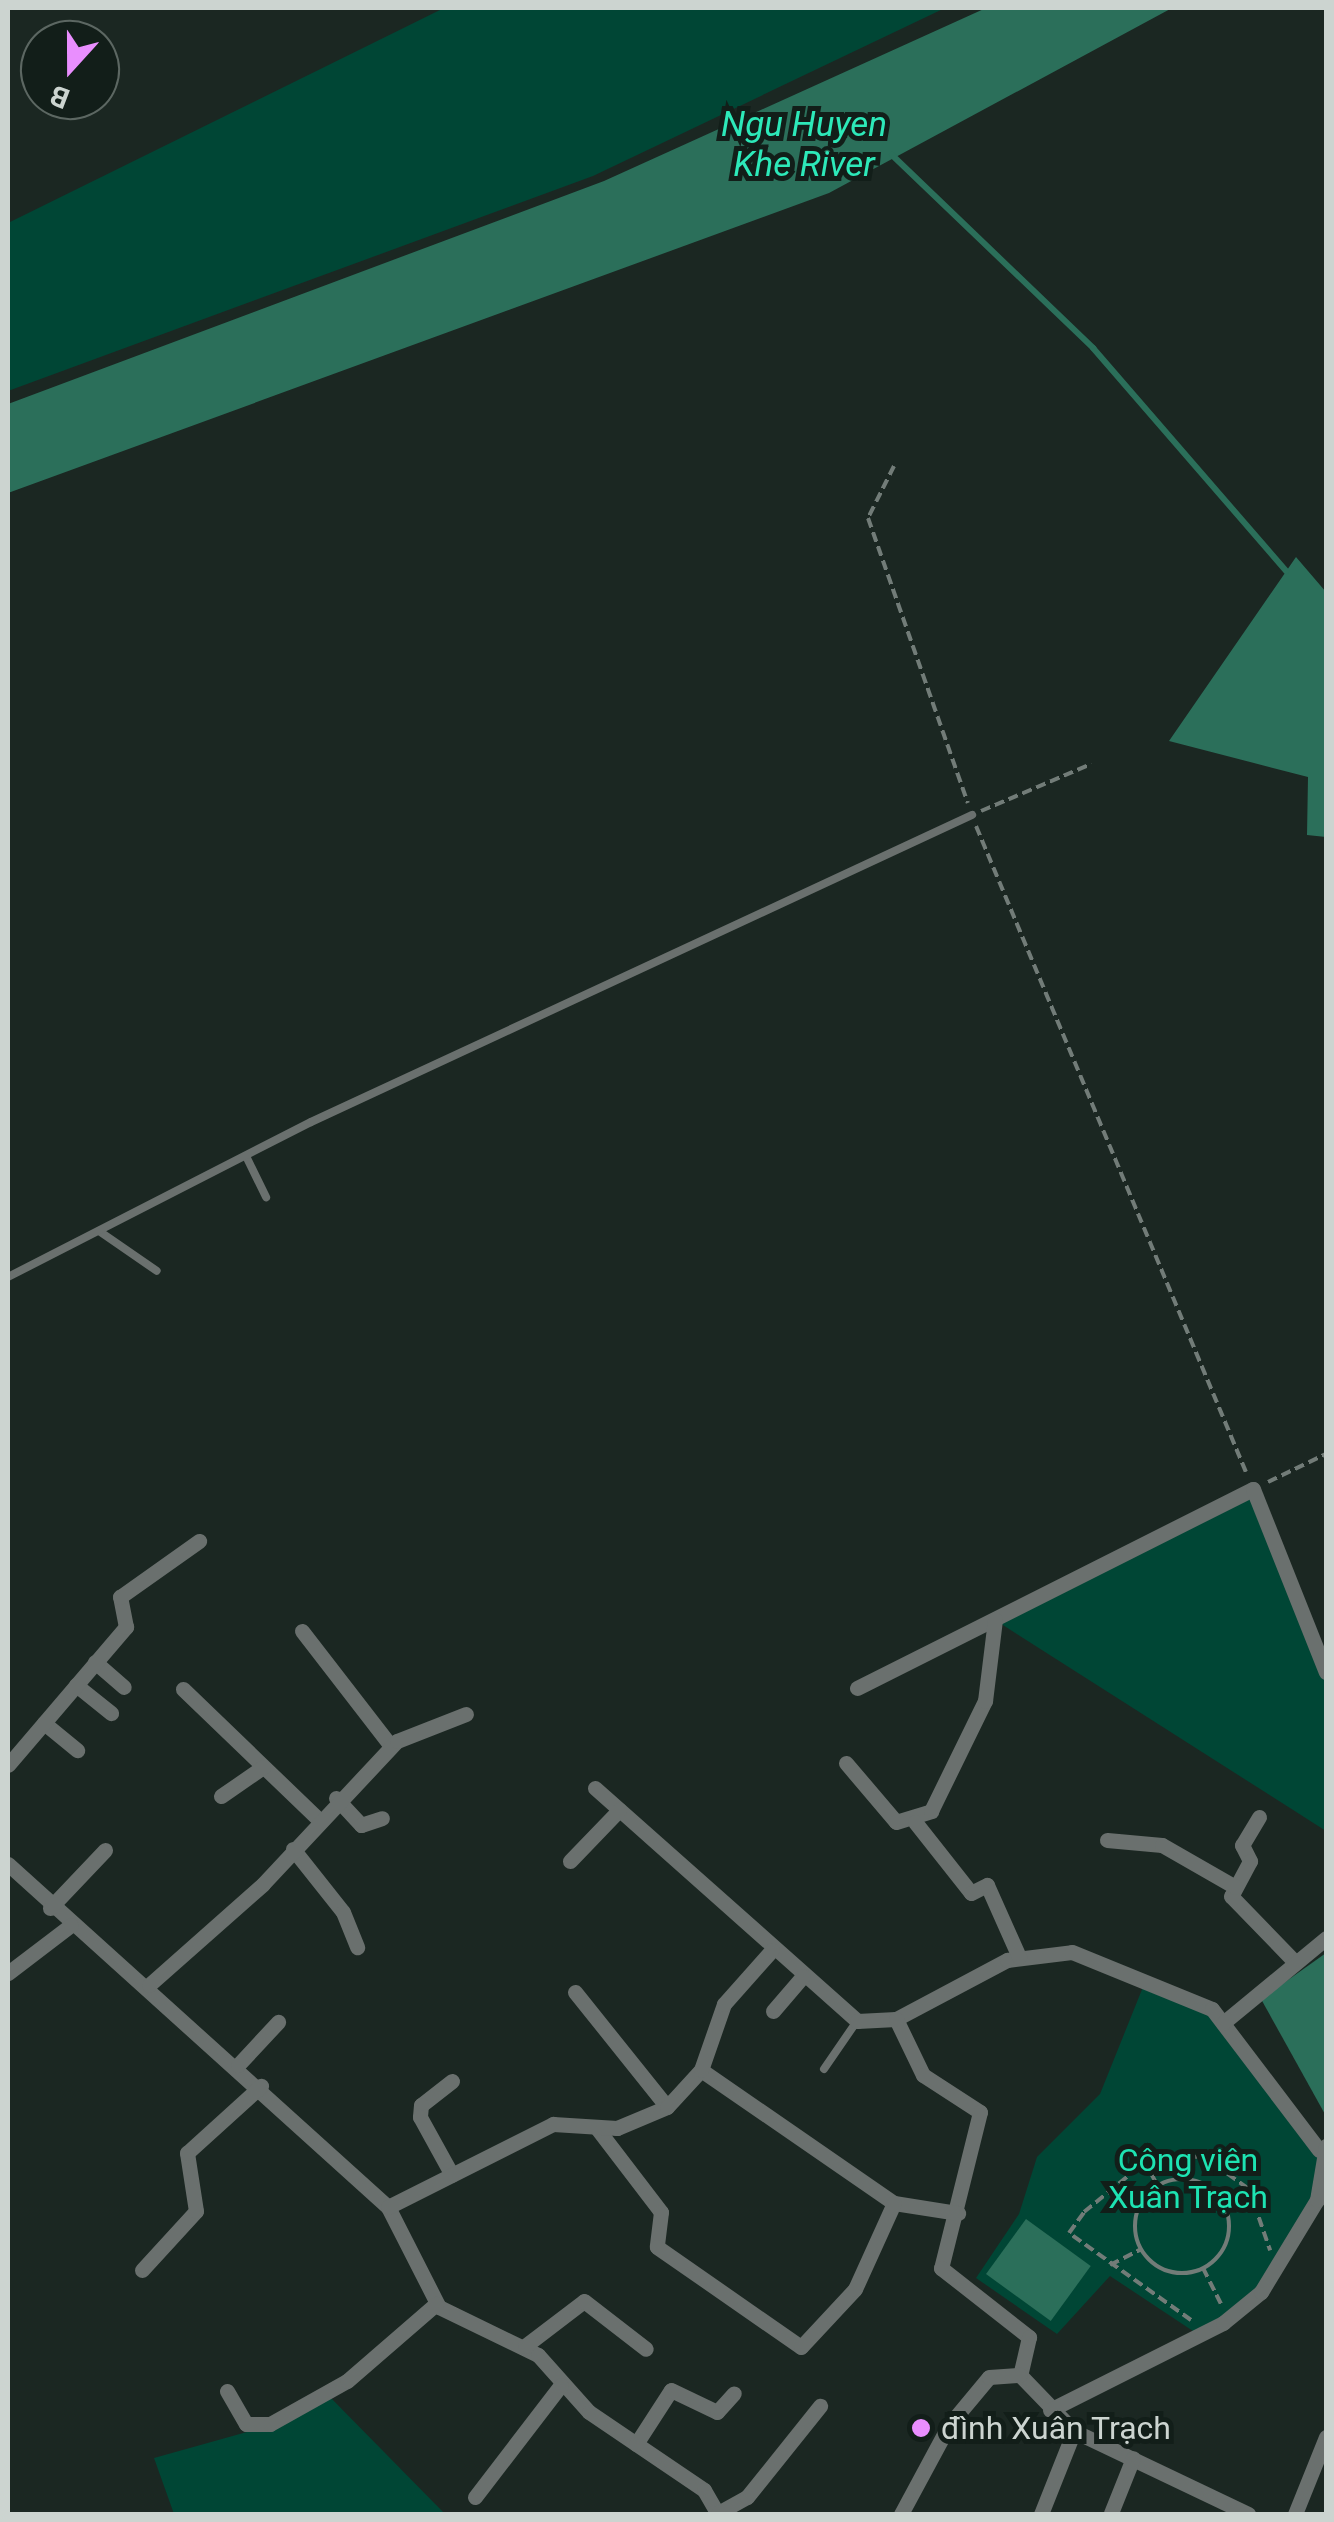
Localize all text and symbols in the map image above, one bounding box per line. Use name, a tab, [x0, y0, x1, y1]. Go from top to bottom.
north arrow	[20, 20, 120, 120]
text: B	[46, 78, 74, 115]
water label: Ngu Huyen Khe River	[721, 104, 887, 186]
park label: Công viên Xuân Trạch	[1108, 2142, 1268, 2217]
place label: đình Xuân Trạch	[941, 2409, 1172, 2447]
marker: đình Xuân Trạch	[910, 2417, 932, 2439]

